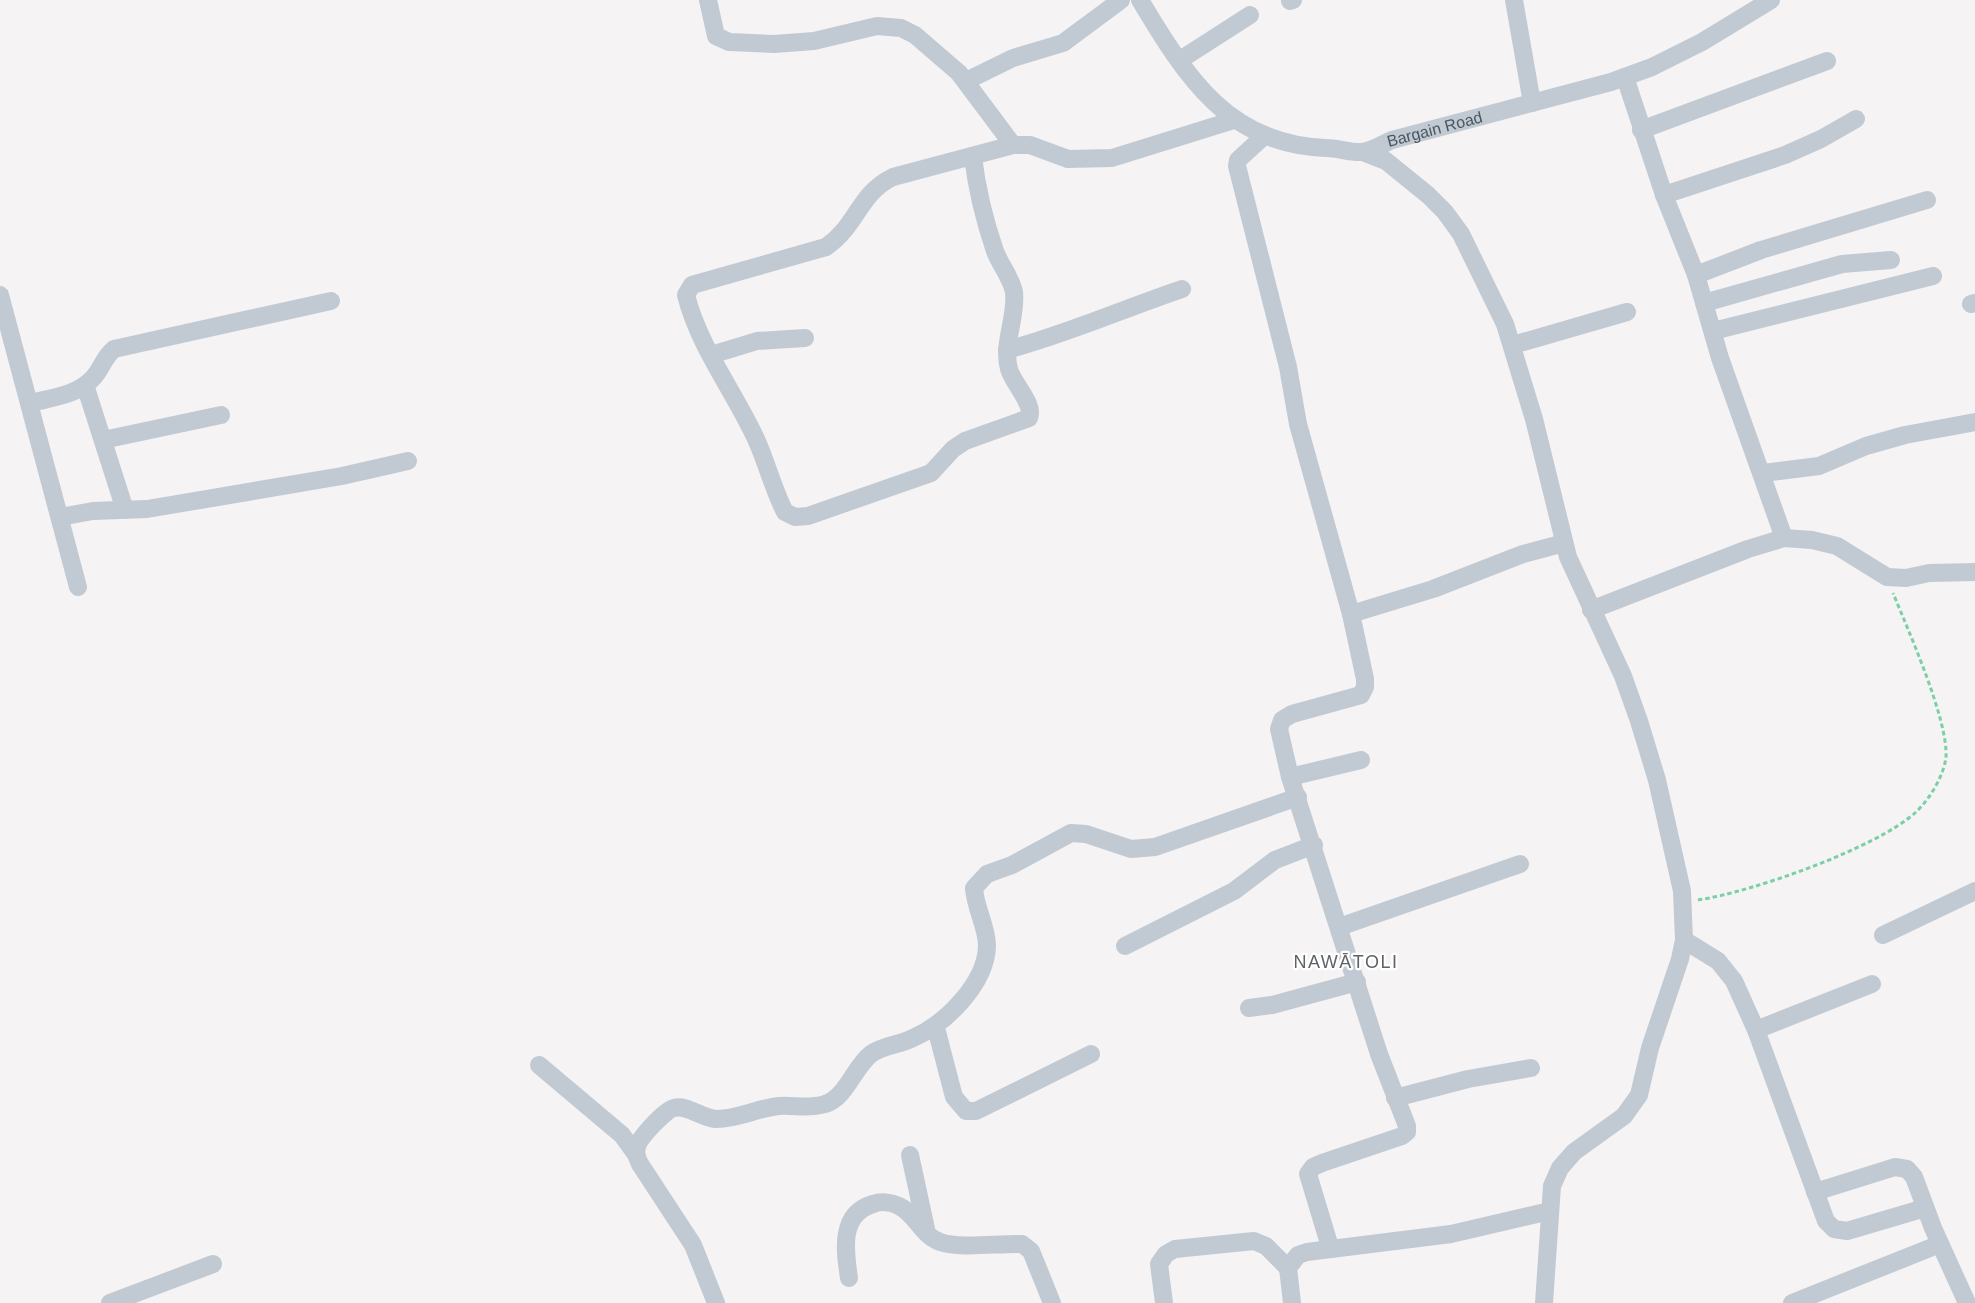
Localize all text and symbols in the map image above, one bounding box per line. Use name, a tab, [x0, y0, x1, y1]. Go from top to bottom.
street label: Bargain Road	[1385, 108, 1484, 149]
district label: NAWĀTOLI	[1293, 952, 1399, 972]

